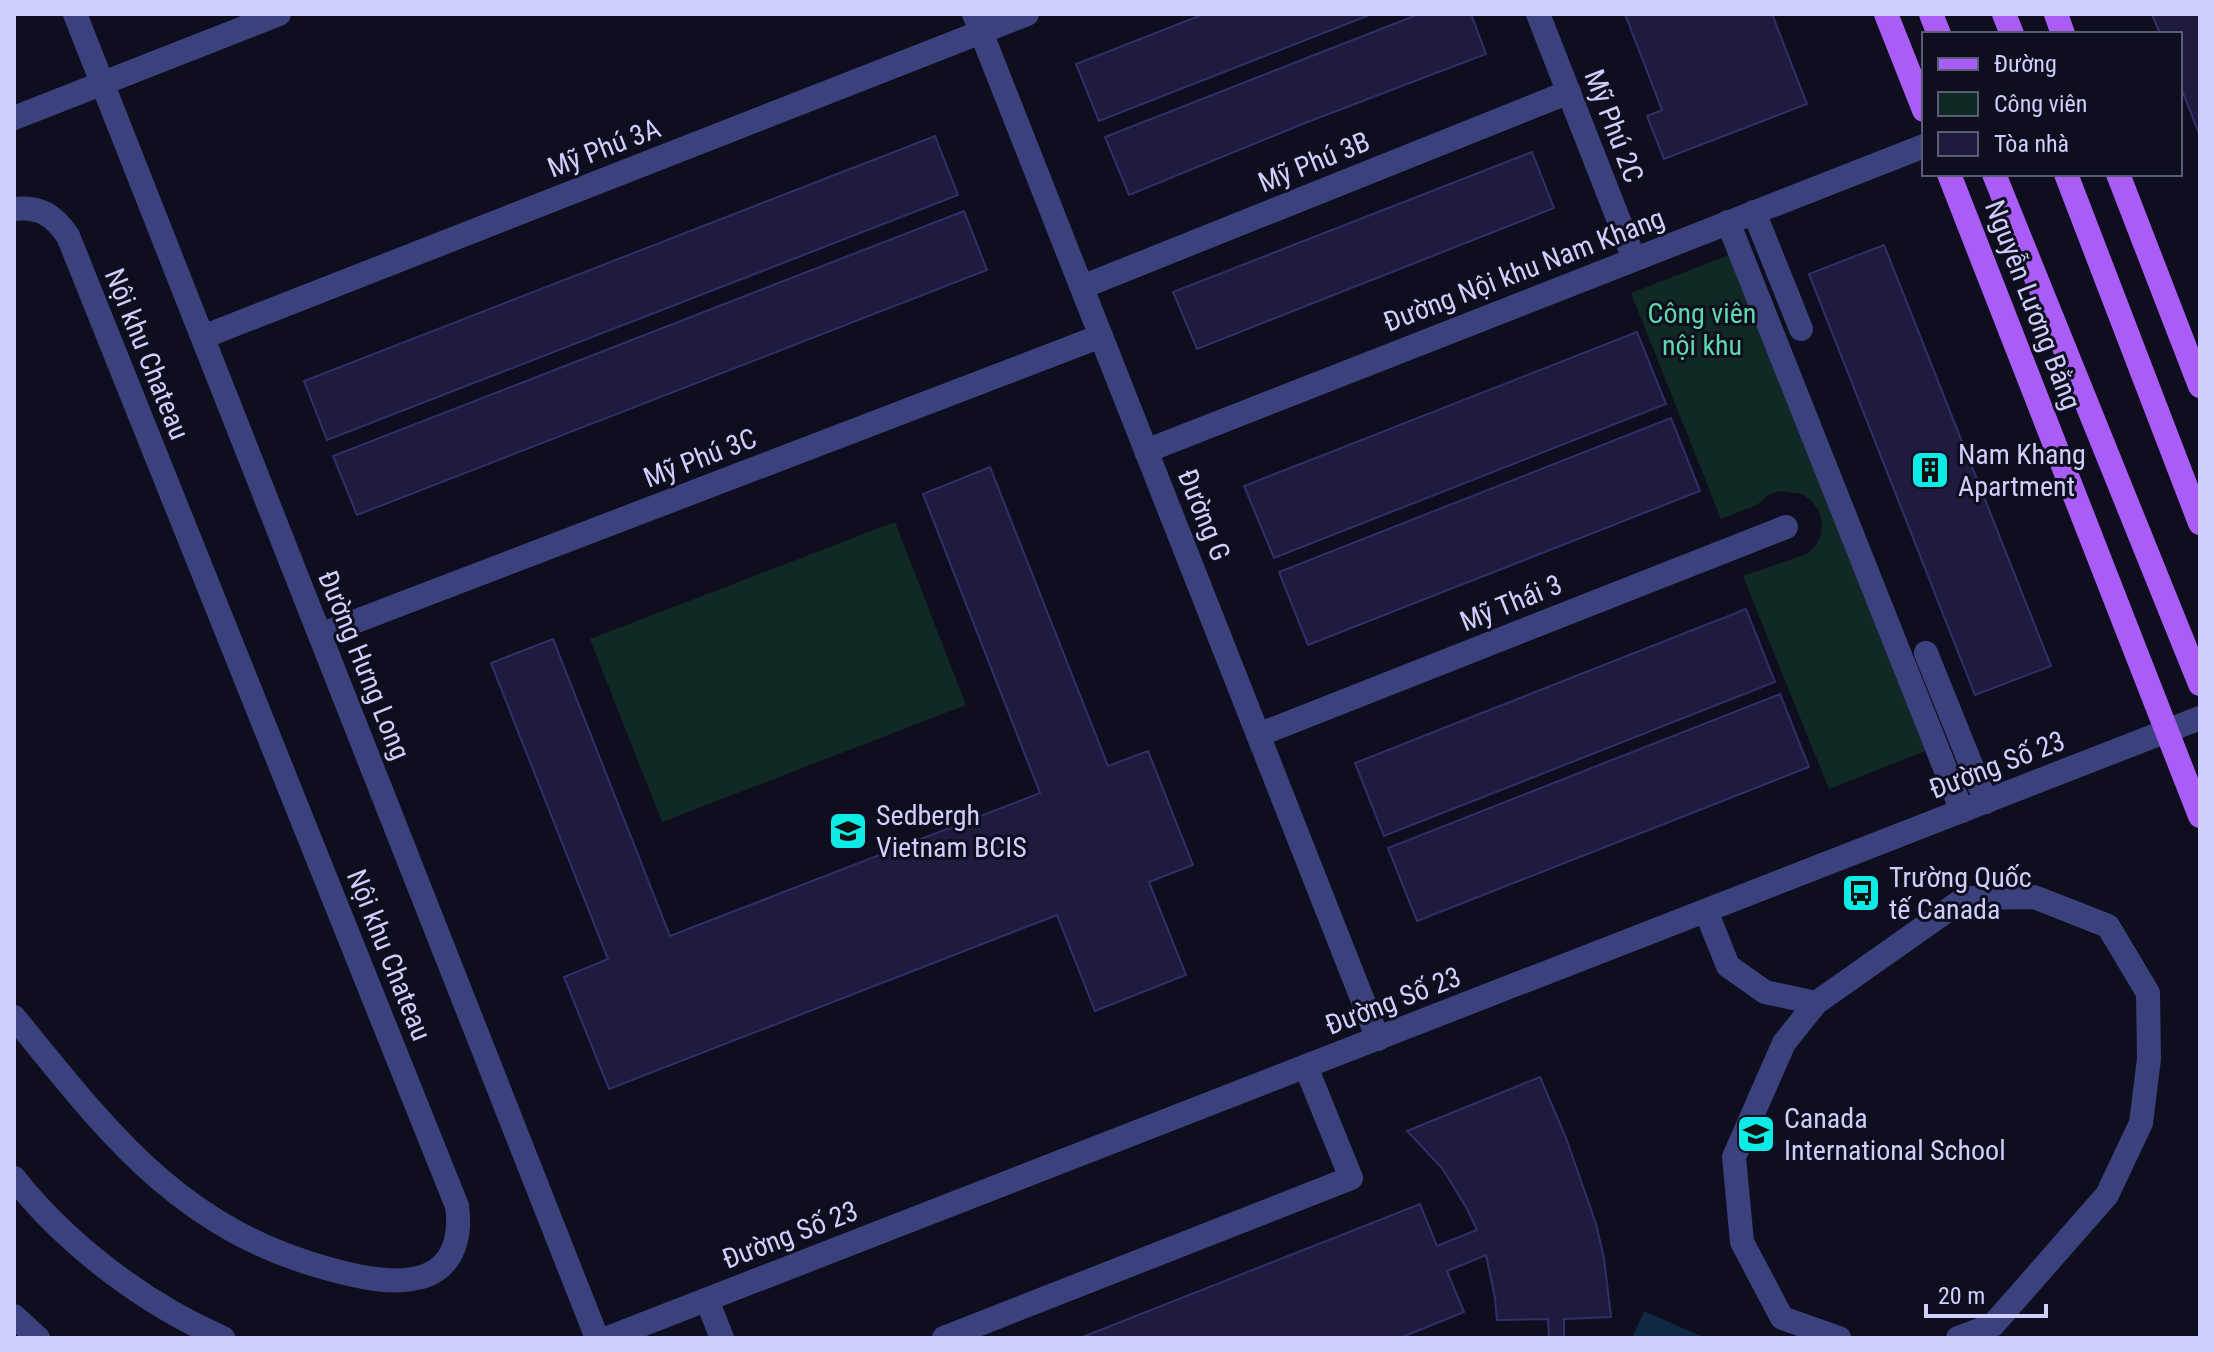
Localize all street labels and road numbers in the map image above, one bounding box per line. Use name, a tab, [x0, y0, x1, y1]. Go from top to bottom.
street label: Mỹ Phú 2C	[1577, 65, 1651, 187]
street label: Mỹ Phú 3A	[543, 111, 665, 185]
street label: Mỹ Phú 3B	[1253, 125, 1375, 199]
street label: Nguyễn Lương Bằng	[1978, 196, 2088, 414]
street label: Đường Nội khu Nam Khang	[1379, 201, 1669, 339]
street label: Nội khu Chateau	[98, 264, 196, 444]
street label: Mỹ Phú 3C	[639, 421, 761, 495]
street label: Đường G	[1171, 464, 1237, 566]
street label: Đường Hưng Long	[311, 566, 417, 764]
street label: Mỹ Thái 3	[1455, 568, 1567, 638]
street label: Đường Số 23	[1925, 724, 2069, 806]
street label: Nội khu Chateau	[340, 865, 438, 1045]
street label: Đường Số 23	[1321, 960, 1465, 1042]
street label: Đường Số 23	[718, 1194, 862, 1276]

